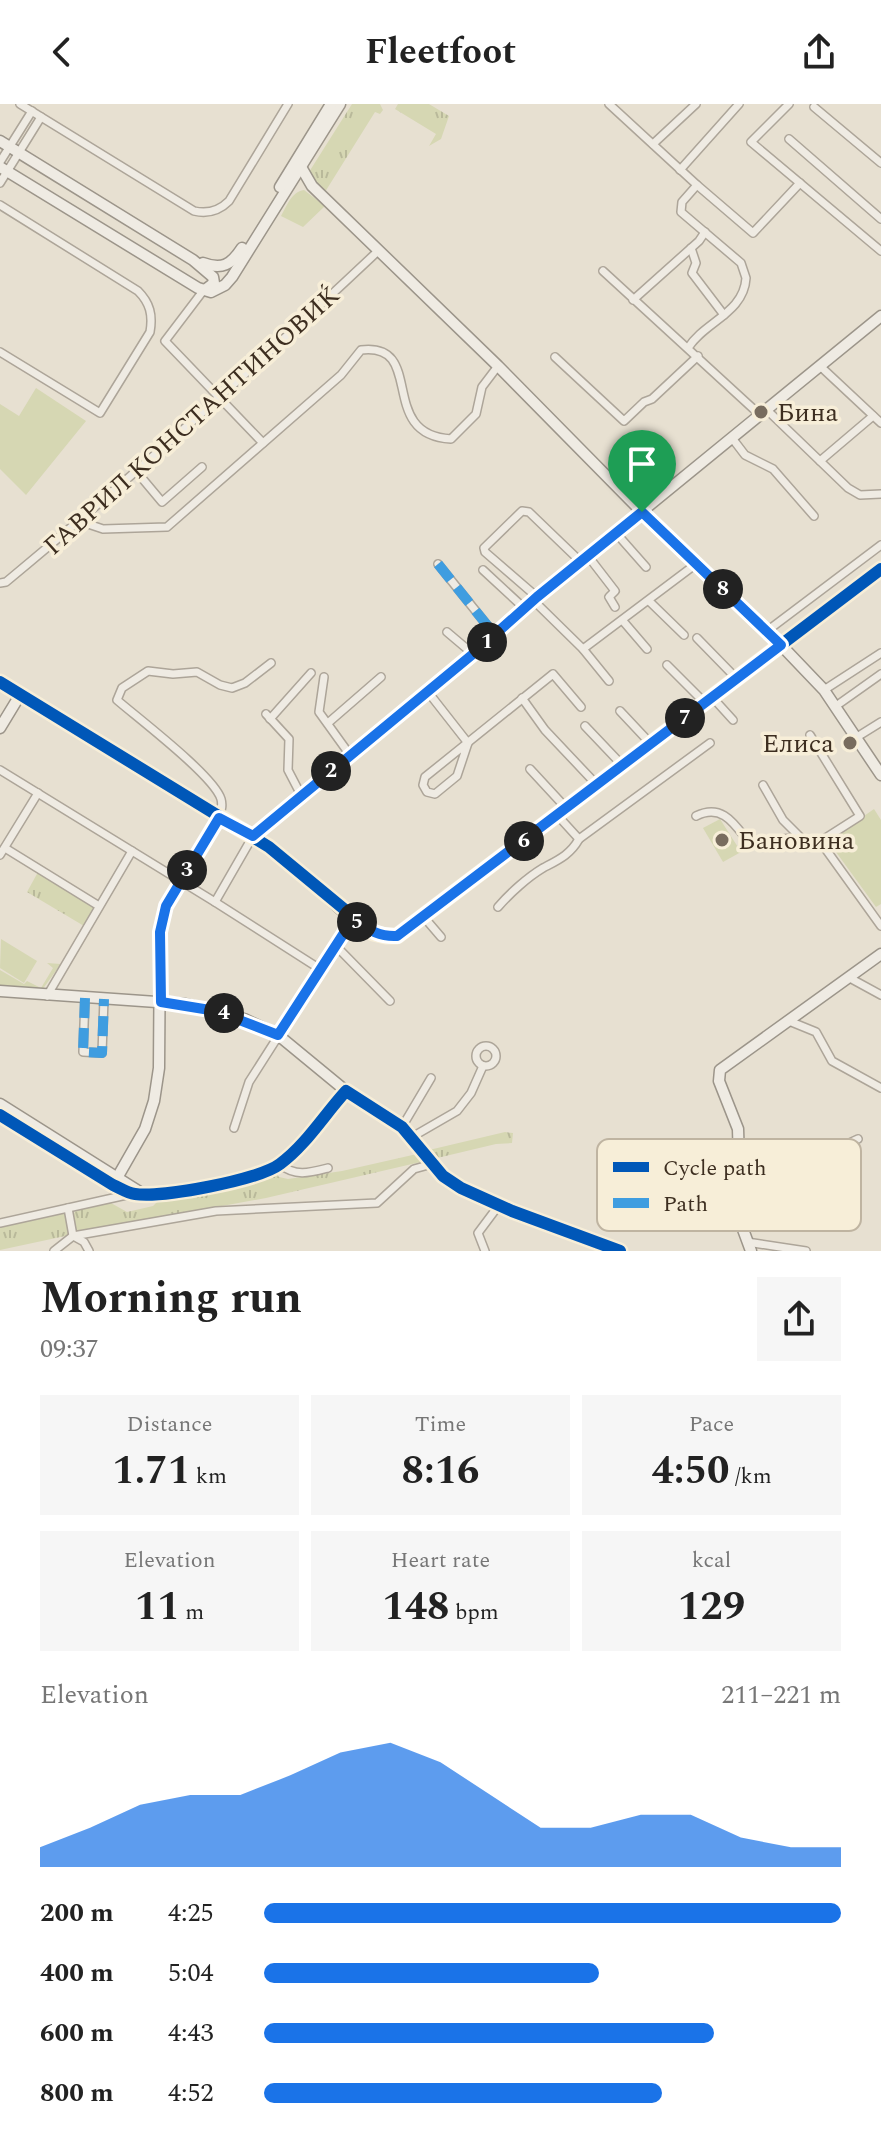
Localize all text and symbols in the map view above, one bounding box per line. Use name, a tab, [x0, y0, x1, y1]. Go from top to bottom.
text: Fleetfoot	[365, 25, 516, 80]
icon: back	[40, 30, 84, 74]
icon: share	[797, 30, 841, 74]
street label: ГАВРИЛ КОНСТАНТИНОВИЌ	[34, 276, 349, 565]
place label: Бина	[777, 393, 838, 433]
marker: Бина	[752, 403, 770, 421]
pin	[608, 430, 676, 512]
icon: arrive	[620, 442, 664, 486]
pin: 8	[703, 569, 743, 609]
text: 8	[717, 572, 729, 605]
pin: 1	[467, 622, 507, 662]
text: 1	[481, 625, 493, 658]
pin: 7	[665, 698, 705, 738]
text: 7	[679, 701, 691, 734]
place label: Елиса	[762, 724, 834, 764]
marker: Елиса	[841, 734, 859, 752]
pin: 2	[311, 751, 351, 791]
text: 2	[325, 754, 337, 787]
pin: 6	[504, 821, 544, 861]
place label: Бановина	[738, 821, 855, 861]
text: 6	[518, 824, 530, 857]
marker: Бановина	[713, 831, 731, 849]
pin: 3	[167, 850, 207, 890]
text: 3	[181, 853, 193, 886]
pin: 5	[337, 902, 377, 942]
text: 5	[351, 905, 363, 938]
pin: 4	[204, 993, 244, 1033]
text: 4	[218, 996, 230, 1029]
legend	[597, 1139, 861, 1231]
text: Cycle path	[663, 1152, 767, 1185]
text: Path	[663, 1188, 708, 1221]
text: Morning run	[40, 1265, 302, 1332]
button: share	[757, 1277, 841, 1361]
text: 09:37	[40, 1329, 99, 1369]
text: Distance	[127, 1408, 212, 1441]
text: Time	[415, 1408, 466, 1441]
text: Pace	[689, 1408, 734, 1441]
text: 1.71	[112, 1441, 190, 1502]
text: 8:16	[401, 1441, 480, 1502]
text: 4:50	[651, 1441, 729, 1502]
text: km	[190, 1460, 227, 1493]
text: /km	[729, 1460, 772, 1493]
text: Elevation	[123, 1544, 216, 1577]
text: Heart rate	[391, 1544, 490, 1577]
text: kcal	[692, 1544, 731, 1577]
text: 11	[135, 1577, 180, 1638]
text: 148	[382, 1577, 450, 1638]
text: 129	[678, 1577, 745, 1638]
text: m	[180, 1596, 204, 1629]
text: bpm	[450, 1596, 499, 1629]
text: Elevation	[40, 1675, 149, 1715]
text: 211–221 m	[721, 1675, 841, 1715]
text: 200 m	[40, 1893, 114, 1933]
text: 4:25	[168, 1893, 214, 1933]
text: 400 m	[40, 1953, 114, 1993]
text: 5:04	[168, 1953, 214, 1993]
text: 600 m	[40, 2013, 114, 2053]
text: 4:43	[168, 2013, 214, 2053]
text: 800 m	[40, 2073, 114, 2113]
text: 4:52	[168, 2073, 214, 2113]

